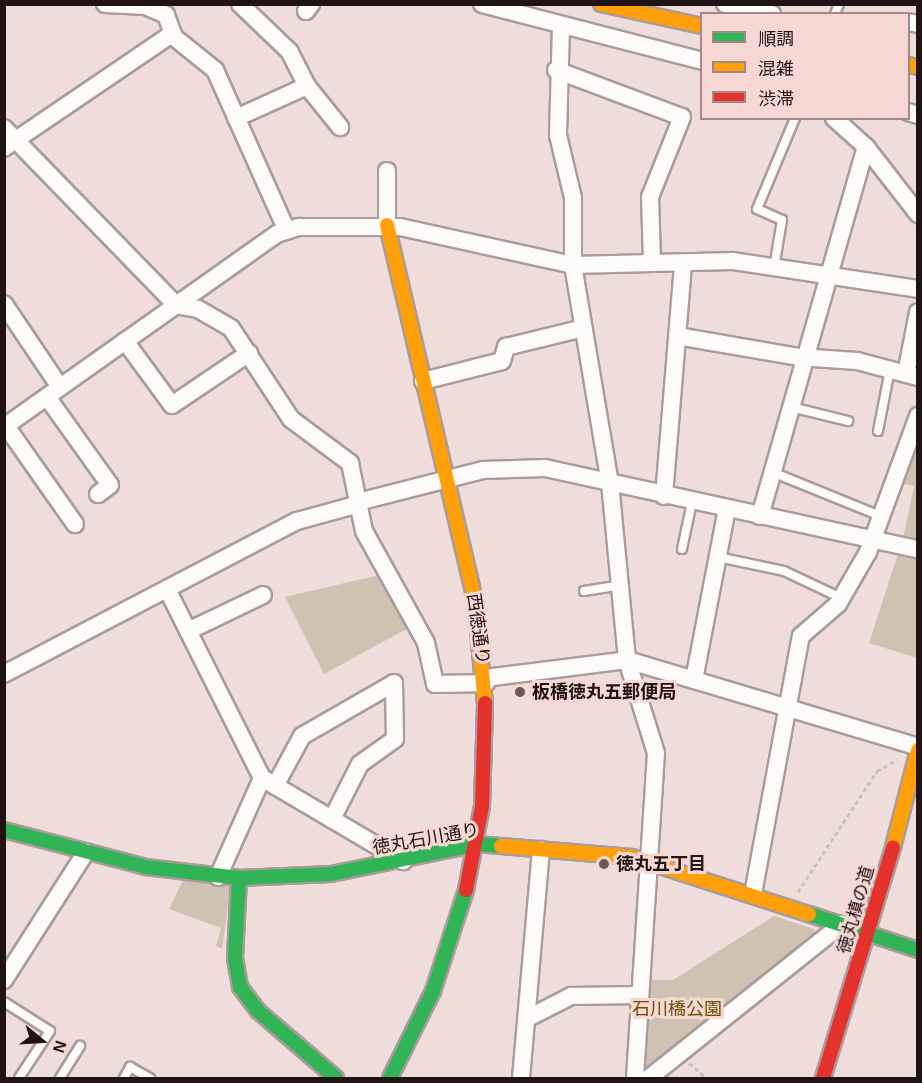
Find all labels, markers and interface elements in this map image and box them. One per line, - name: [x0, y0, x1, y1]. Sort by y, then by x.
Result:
- legend: [700, 12, 910, 120]
- text: 順調: [758, 29, 794, 49]
- text: 混雑: [758, 59, 794, 79]
- text: 渋滞: [758, 89, 794, 109]
- street label: 西徳通り: [462, 592, 494, 666]
- place label: 板橋徳丸五郵便局: [532, 681, 676, 703]
- marker: 板橋徳丸五郵便局: [513, 685, 527, 699]
- street label: 徳丸石川通り: [371, 819, 481, 859]
- place label: 徳丸五丁目: [616, 853, 706, 875]
- marker: 徳丸五丁目: [597, 857, 611, 871]
- street label: 徳丸槙の道: [833, 864, 879, 956]
- park label: 石川橋公園: [632, 998, 722, 1020]
- north arrow: [12, 1011, 72, 1071]
- text: N: [50, 1039, 69, 1055]

